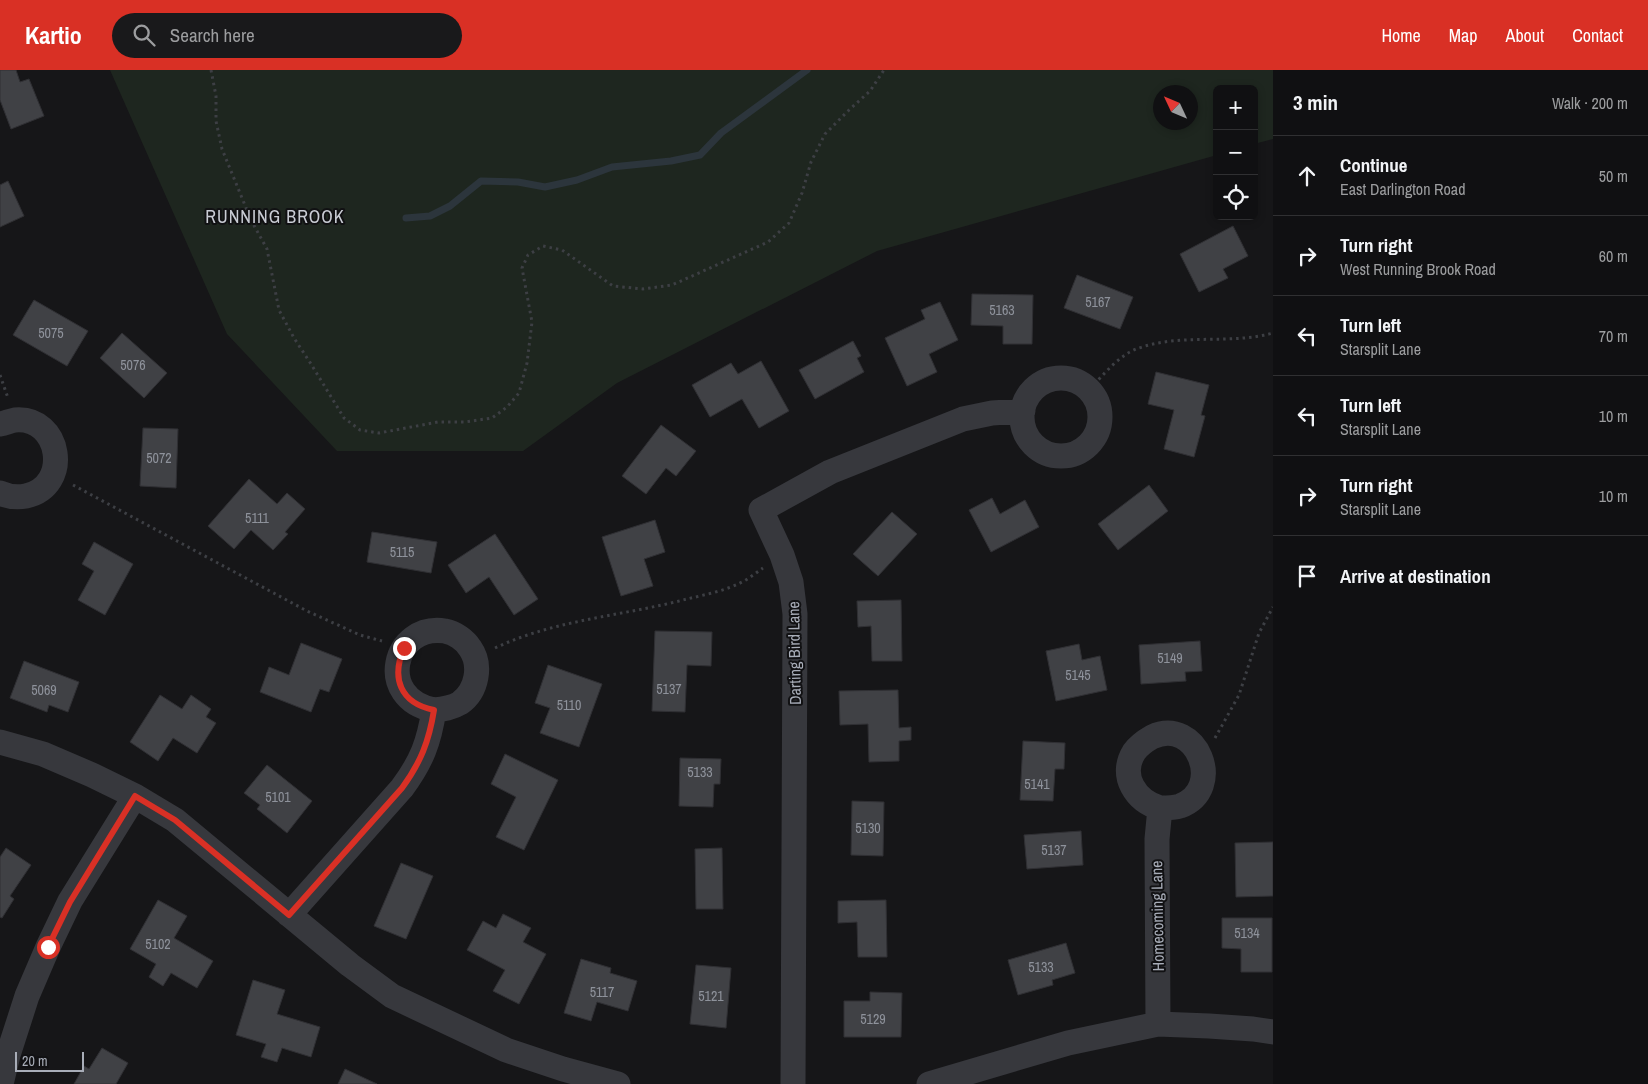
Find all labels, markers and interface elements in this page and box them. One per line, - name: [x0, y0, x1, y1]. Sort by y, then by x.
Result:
- search box: [112, 13, 462, 58]
- text: Kartio: [25, 19, 82, 51]
- icon: search: [130, 21, 158, 49]
- text: Search here: [170, 22, 255, 48]
- text: Home: [1381, 23, 1421, 48]
- text: Map: [1449, 23, 1478, 48]
- text: About: [1506, 23, 1544, 48]
- text: Contact: [1572, 23, 1623, 48]
- north arrow: [1153, 85, 1198, 130]
- map controls: [1213, 85, 1258, 220]
- button: +: [1213, 85, 1258, 130]
- text: 3 min: [1293, 88, 1338, 117]
- text: Walk · 200 m: [1552, 92, 1628, 114]
- button: −: [1213, 130, 1258, 175]
- text: Continue: [1340, 152, 1408, 178]
- icon: ahead: [1293, 162, 1321, 190]
- text: 50 m: [1599, 165, 1628, 187]
- button: locate: [1213, 175, 1258, 220]
- text: East Darlington Road: [1340, 178, 1465, 200]
- district label: RUNNING BROOK: [205, 204, 345, 229]
- text: Turn right: [1340, 232, 1412, 258]
- icon: right: [1293, 242, 1321, 270]
- text: 60 m: [1599, 245, 1628, 267]
- text: West Running Brook Road: [1340, 258, 1496, 280]
- house number: 5167: [1085, 293, 1111, 311]
- house number: 5163: [989, 301, 1015, 319]
- text: Turn left: [1340, 312, 1401, 338]
- icon: left: [1293, 322, 1321, 350]
- house number: 5075: [38, 324, 64, 342]
- text: 70 m: [1599, 325, 1628, 347]
- text: Starsplit Lane: [1340, 338, 1421, 360]
- house number: 5076: [120, 356, 146, 374]
- text: Turn left: [1340, 392, 1401, 418]
- icon: left: [1293, 402, 1321, 430]
- text: 10 m: [1599, 405, 1628, 427]
- text: Starsplit Lane: [1340, 418, 1421, 440]
- house number: 5072: [146, 449, 172, 467]
- text: Turn right: [1340, 472, 1412, 498]
- icon: right: [1293, 482, 1321, 510]
- text: 10 m: [1599, 485, 1628, 507]
- text: Starsplit Lane: [1340, 498, 1421, 520]
- house number: 5111: [245, 509, 270, 527]
- house number: 5115: [390, 543, 414, 561]
- icon: arrive: [1293, 562, 1321, 590]
- text: Arrive at destination: [1340, 563, 1491, 589]
- street label: Darting Bird Lane: [782, 601, 806, 705]
- route end: [393, 637, 416, 660]
- house number: 5149: [1157, 649, 1183, 667]
- house number: 5145: [1065, 666, 1091, 684]
- house number: 5137: [656, 680, 682, 698]
- house number: 5069: [31, 681, 57, 699]
- house number: 5110: [557, 696, 581, 714]
- house number: 5133: [687, 763, 713, 781]
- house number: 5141: [1024, 775, 1050, 793]
- house number: 5101: [265, 788, 291, 806]
- house number: 5130: [855, 819, 881, 837]
- house number: 5137: [1041, 841, 1067, 859]
- street label: Homecoming Lane: [1145, 860, 1169, 972]
- house number: 5134: [1234, 924, 1260, 942]
- house number: 5102: [145, 935, 171, 953]
- route start: [37, 936, 60, 959]
- house number: 5133: [1028, 958, 1054, 976]
- house number: 5117: [590, 983, 614, 1001]
- house number: 5121: [698, 987, 724, 1005]
- house number: 5129: [860, 1010, 886, 1028]
- scale bar: [15, 1049, 84, 1072]
- text: 20 m: [22, 1052, 48, 1070]

